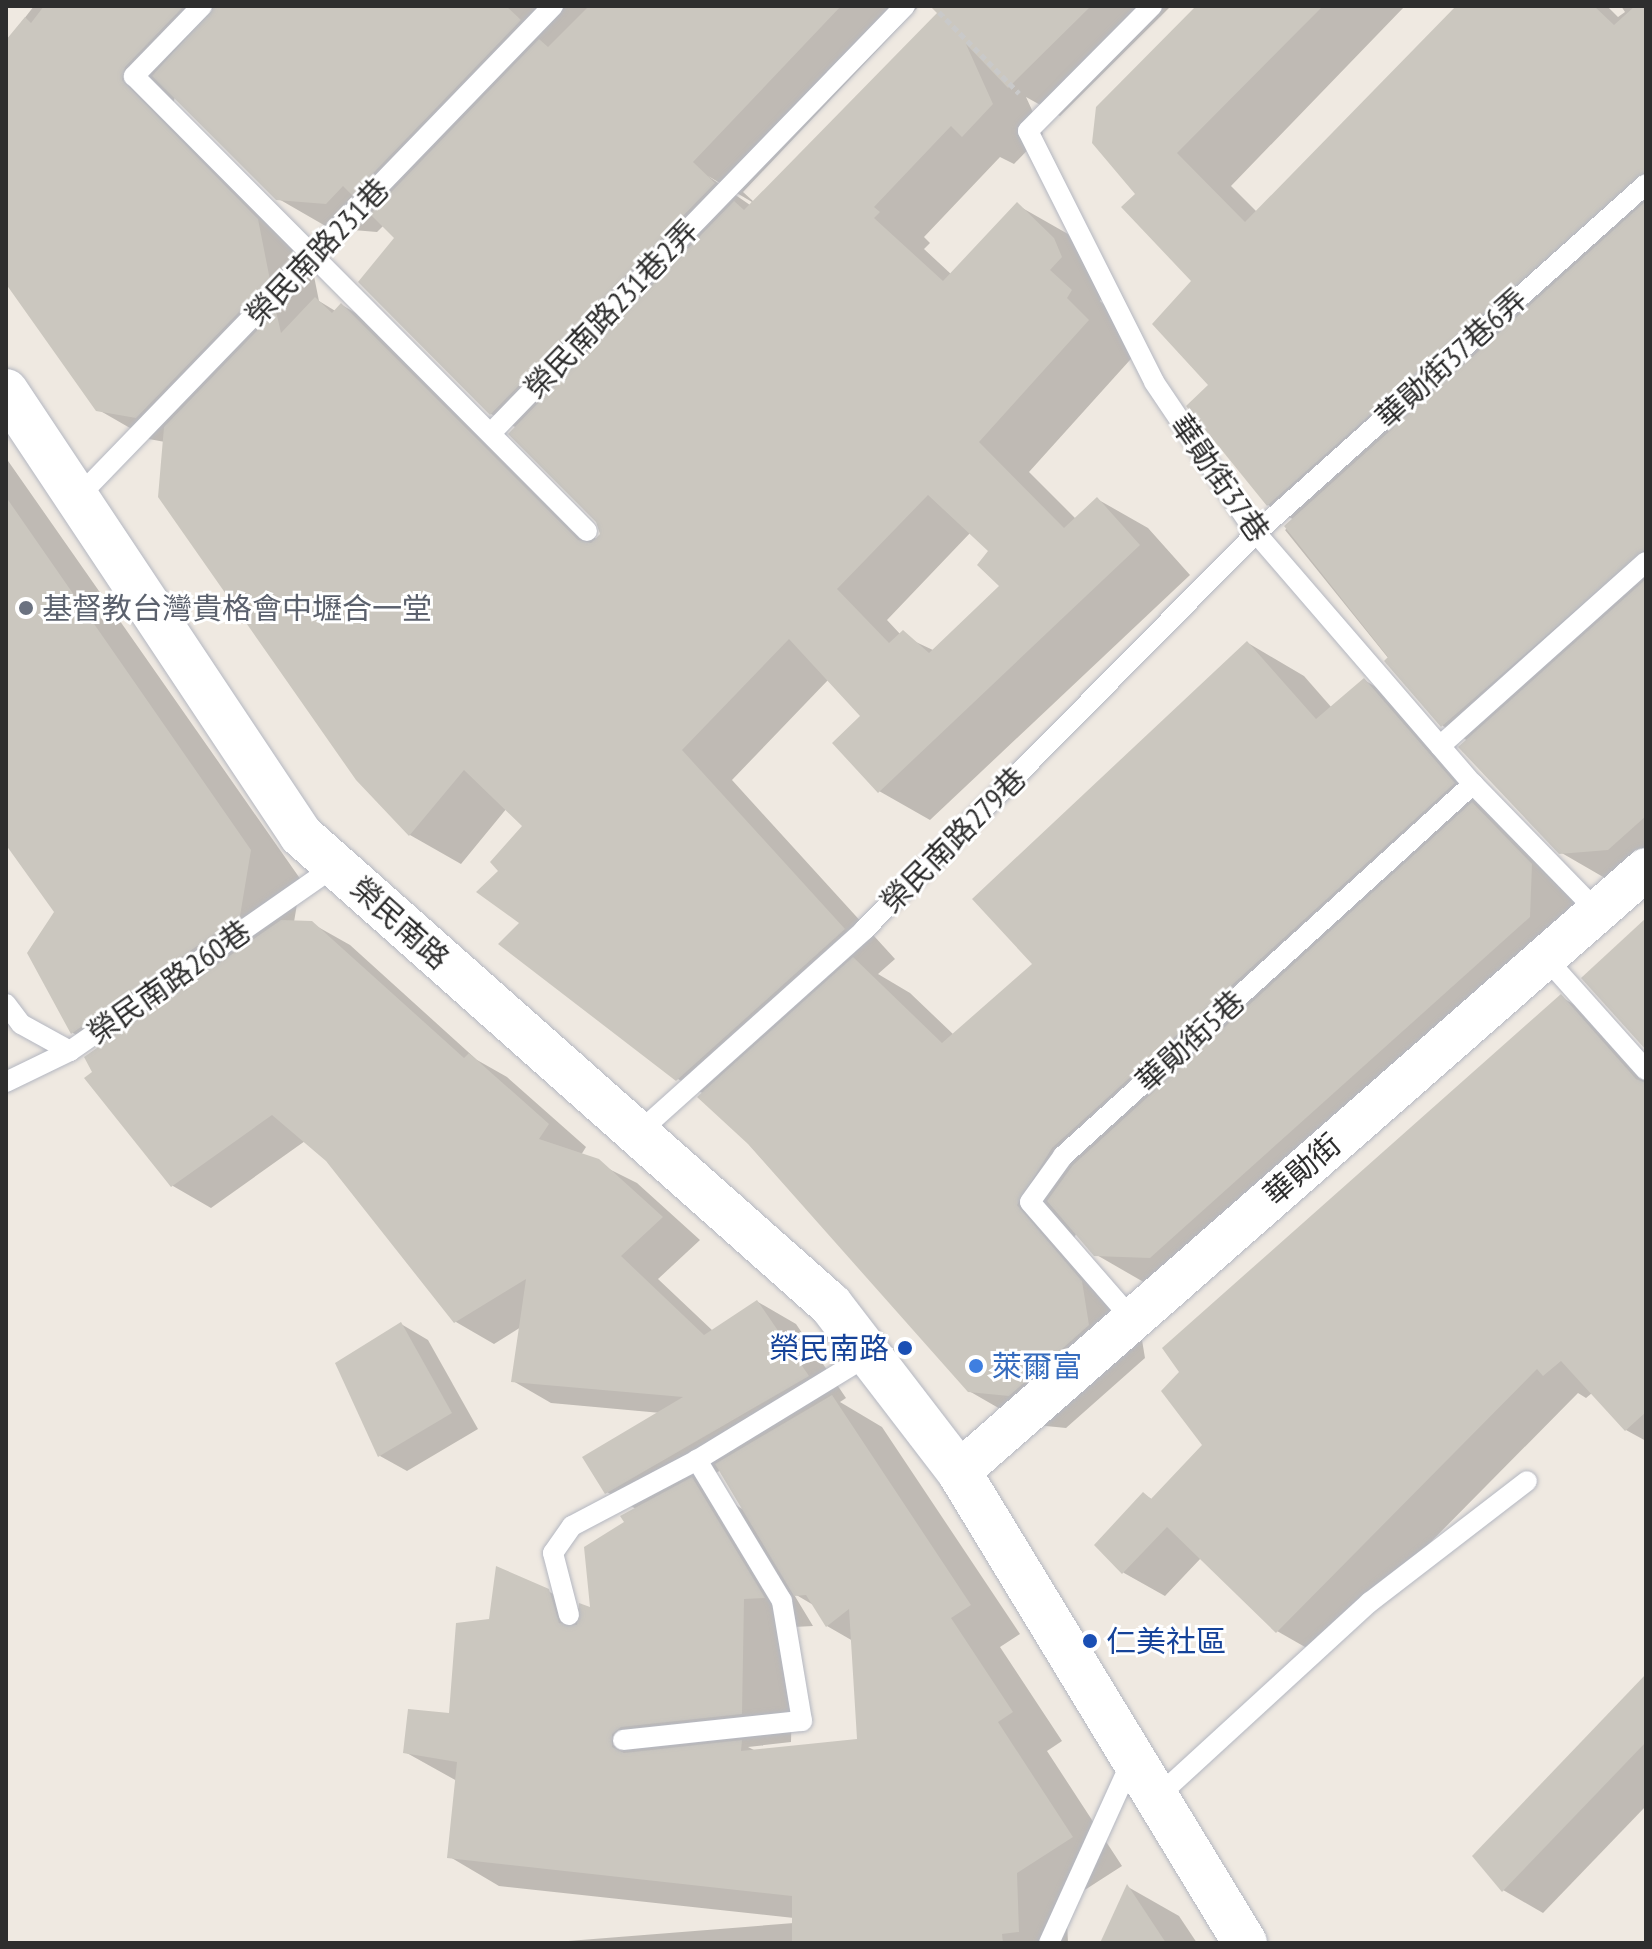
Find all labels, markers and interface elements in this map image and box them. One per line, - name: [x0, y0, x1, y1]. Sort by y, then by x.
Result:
- street label: 榮民南路231巷: [238, 171, 396, 333]
- street label: 榮民南路231巷2弄: [517, 212, 705, 406]
- street label: 華勛街37巷6弄: [1368, 281, 1534, 435]
- street label: 華勛街37巷: [1163, 407, 1277, 549]
- place label: 基督教台灣貴格會中壢合一堂: [42, 590, 432, 626]
- marker: 基督教台灣貴格會中壢合一堂: [17, 599, 35, 617]
- street label: 榮民南路279巷: [873, 760, 1033, 920]
- street label: 榮民南路: [343, 869, 457, 977]
- street label: 榮民南路260巷: [81, 913, 257, 1051]
- street label: 華勛街5巷: [1128, 983, 1252, 1099]
- street label: 華勛街: [1256, 1126, 1348, 1212]
- place label: 榮民南路: [769, 1330, 889, 1366]
- marker: 榮民南路: [896, 1339, 914, 1357]
- place label: 萊爾富: [992, 1348, 1082, 1384]
- marker: 萊爾富: [967, 1357, 985, 1375]
- place label: 仁美社區: [1106, 1623, 1226, 1659]
- marker: 仁美社區: [1081, 1632, 1099, 1650]

